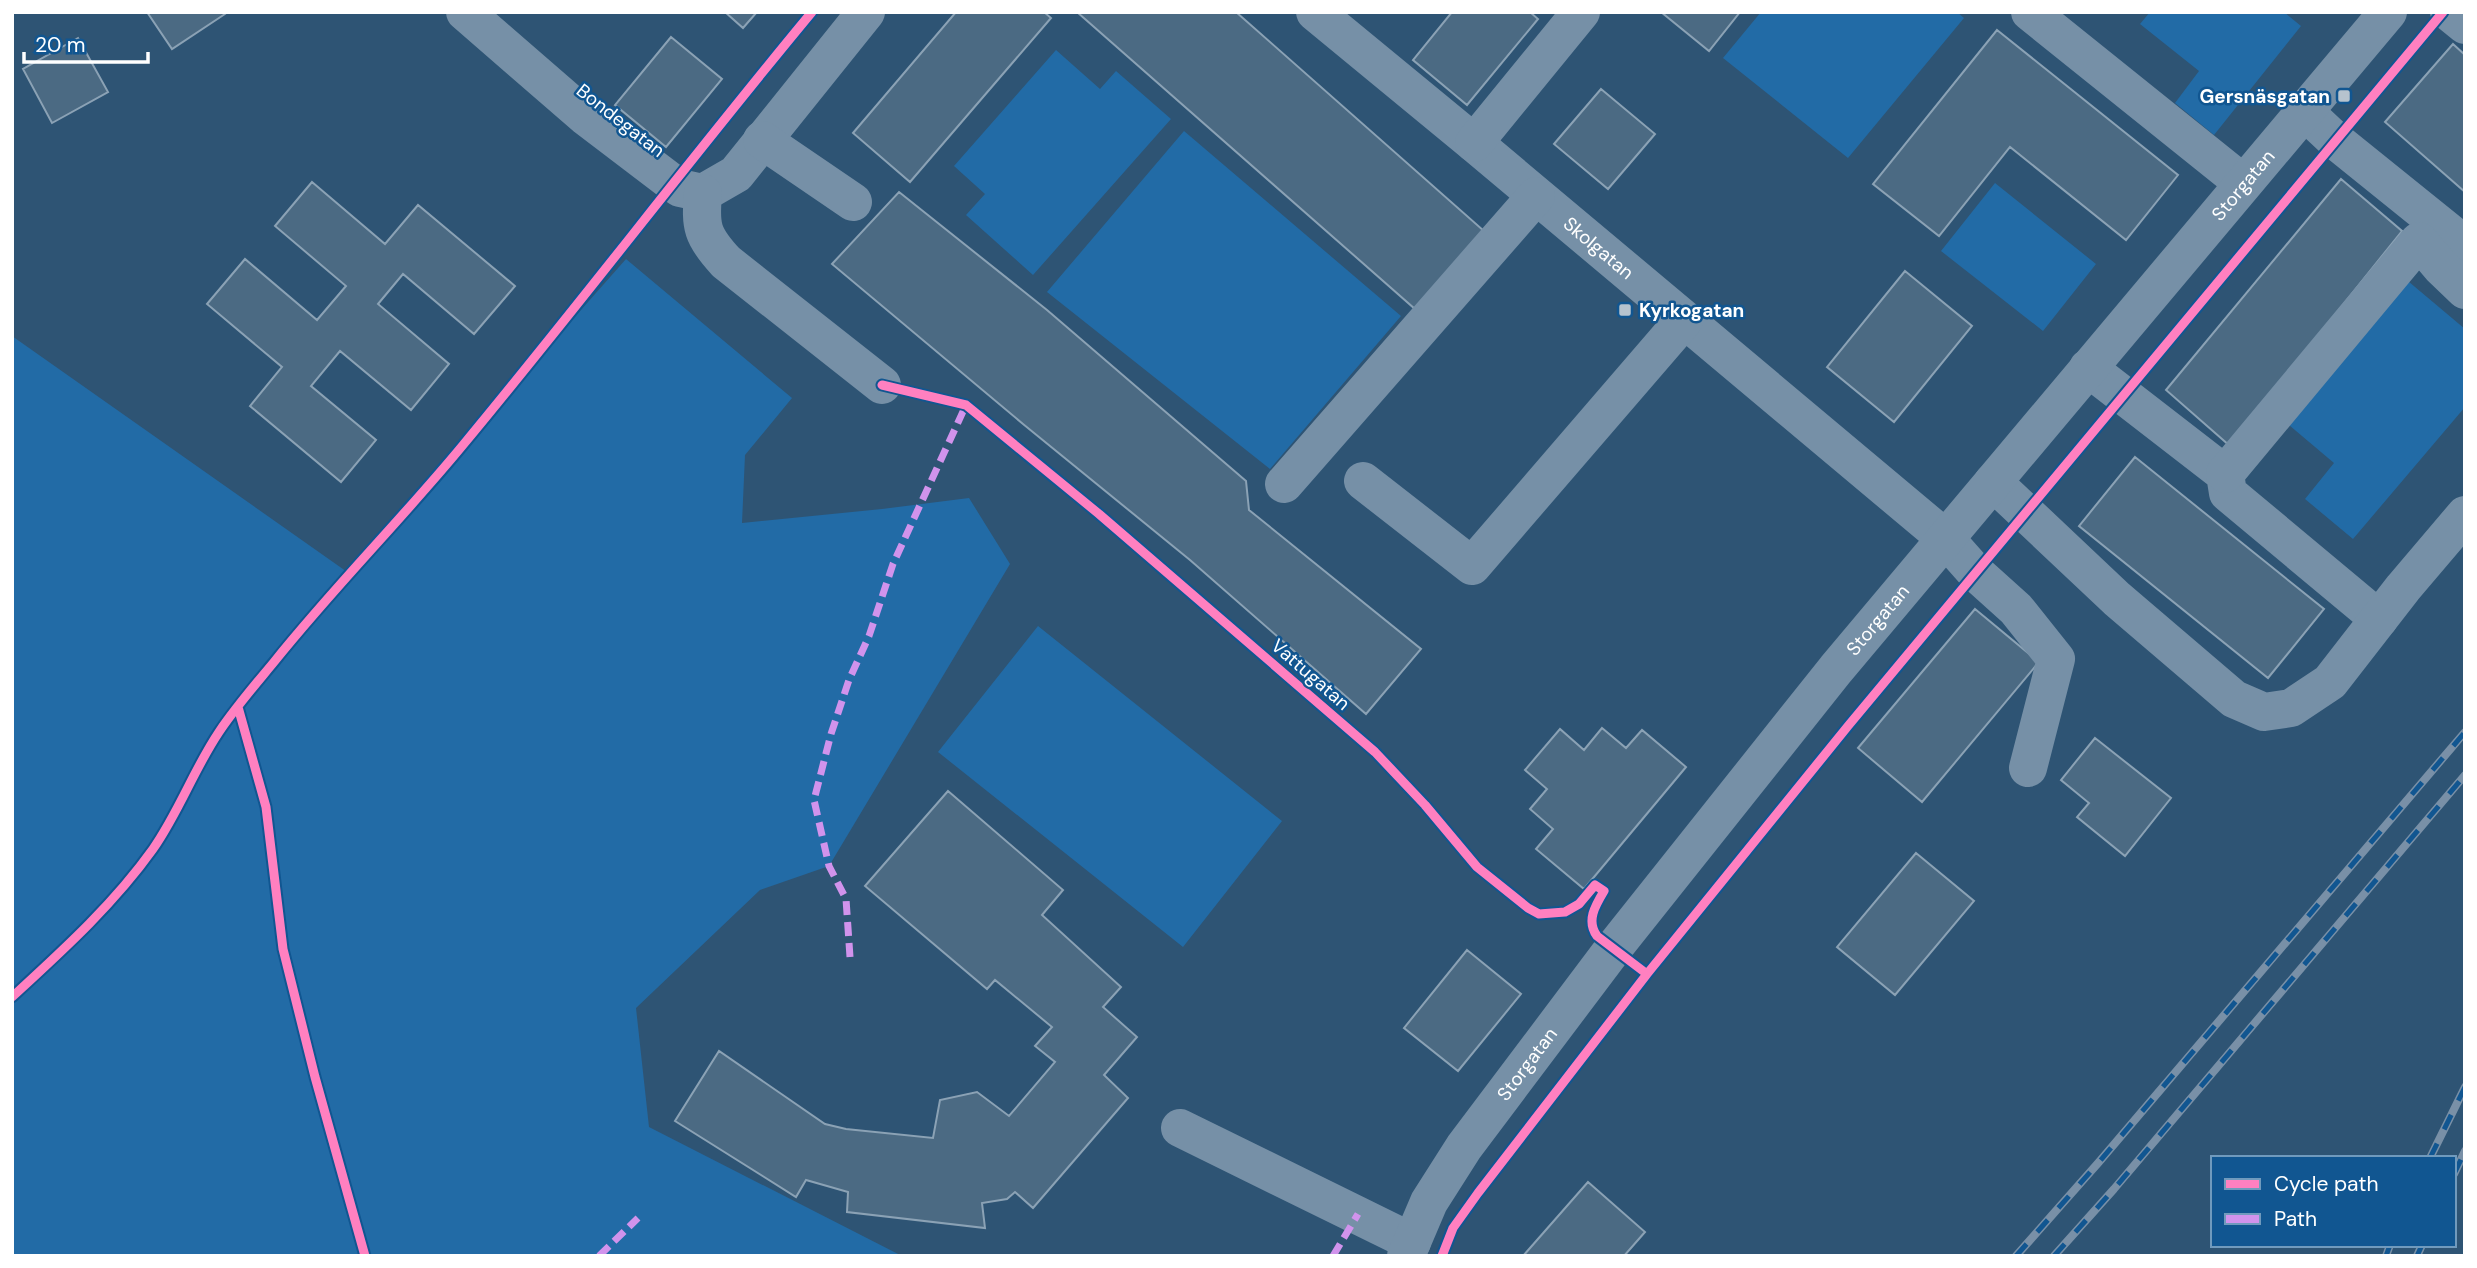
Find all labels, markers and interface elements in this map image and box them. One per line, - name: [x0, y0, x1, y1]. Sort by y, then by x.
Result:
- scale bar: [24, 21, 149, 65]
- text: 20 m: [35, 31, 86, 59]
- street label: Bondegatan: [571, 78, 670, 163]
- place label: Gersnäsgatan: [2200, 84, 2330, 109]
- marker: Gersnäsgatan: [2336, 88, 2352, 104]
- street label: Storgatan: [2206, 144, 2280, 226]
- street label: Skolgatan: [1558, 211, 1639, 285]
- place label: Kyrkogatan: [1639, 298, 1744, 323]
- marker: Kyrkogatan: [1617, 302, 1633, 318]
- street label: Storgatan: [1841, 579, 1915, 661]
- street label: Vattugatan: [1266, 633, 1355, 716]
- street label: Storgatan: [1491, 1022, 1563, 1106]
- legend: [2211, 1156, 2456, 1247]
- text: Cycle path: [2274, 1170, 2379, 1198]
- text: Path: [2274, 1205, 2317, 1233]

